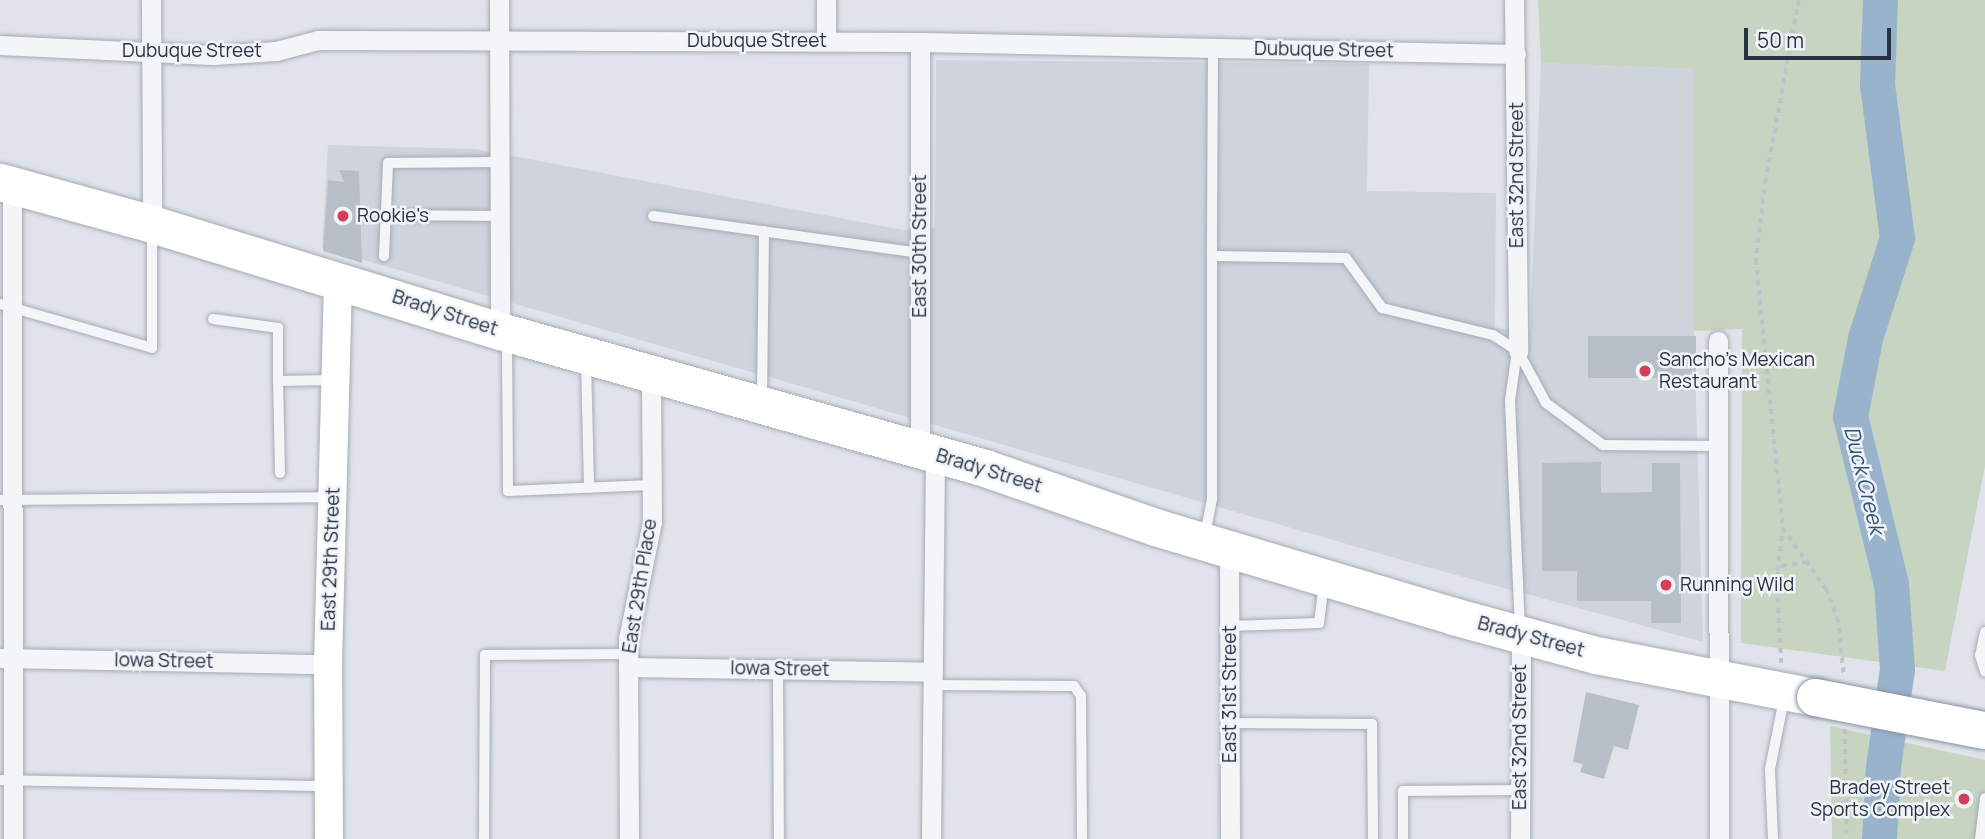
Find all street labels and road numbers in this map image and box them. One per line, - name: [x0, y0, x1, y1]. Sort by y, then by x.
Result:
- street label: Dubuque Street: [687, 30, 827, 52]
- street label: Dubuque Street: [1254, 37, 1394, 63]
- street label: Dubuque Street: [122, 40, 262, 62]
- street label: East 32nd Street: [1506, 102, 1528, 248]
- street label: East 30th Street: [909, 174, 931, 318]
- street label: Brady Street: [389, 285, 501, 341]
- street label: Brady Street: [933, 444, 1045, 498]
- street label: East 29th Street: [317, 487, 345, 631]
- street label: East 29th Place: [618, 517, 662, 655]
- street label: Brady Street: [1475, 612, 1587, 662]
- street label: East 31st Street: [1219, 625, 1241, 763]
- street label: Iowa Street: [114, 649, 214, 673]
- street label: Iowa Street: [730, 657, 830, 681]
- street label: East 32nd Street: [1509, 664, 1531, 810]

